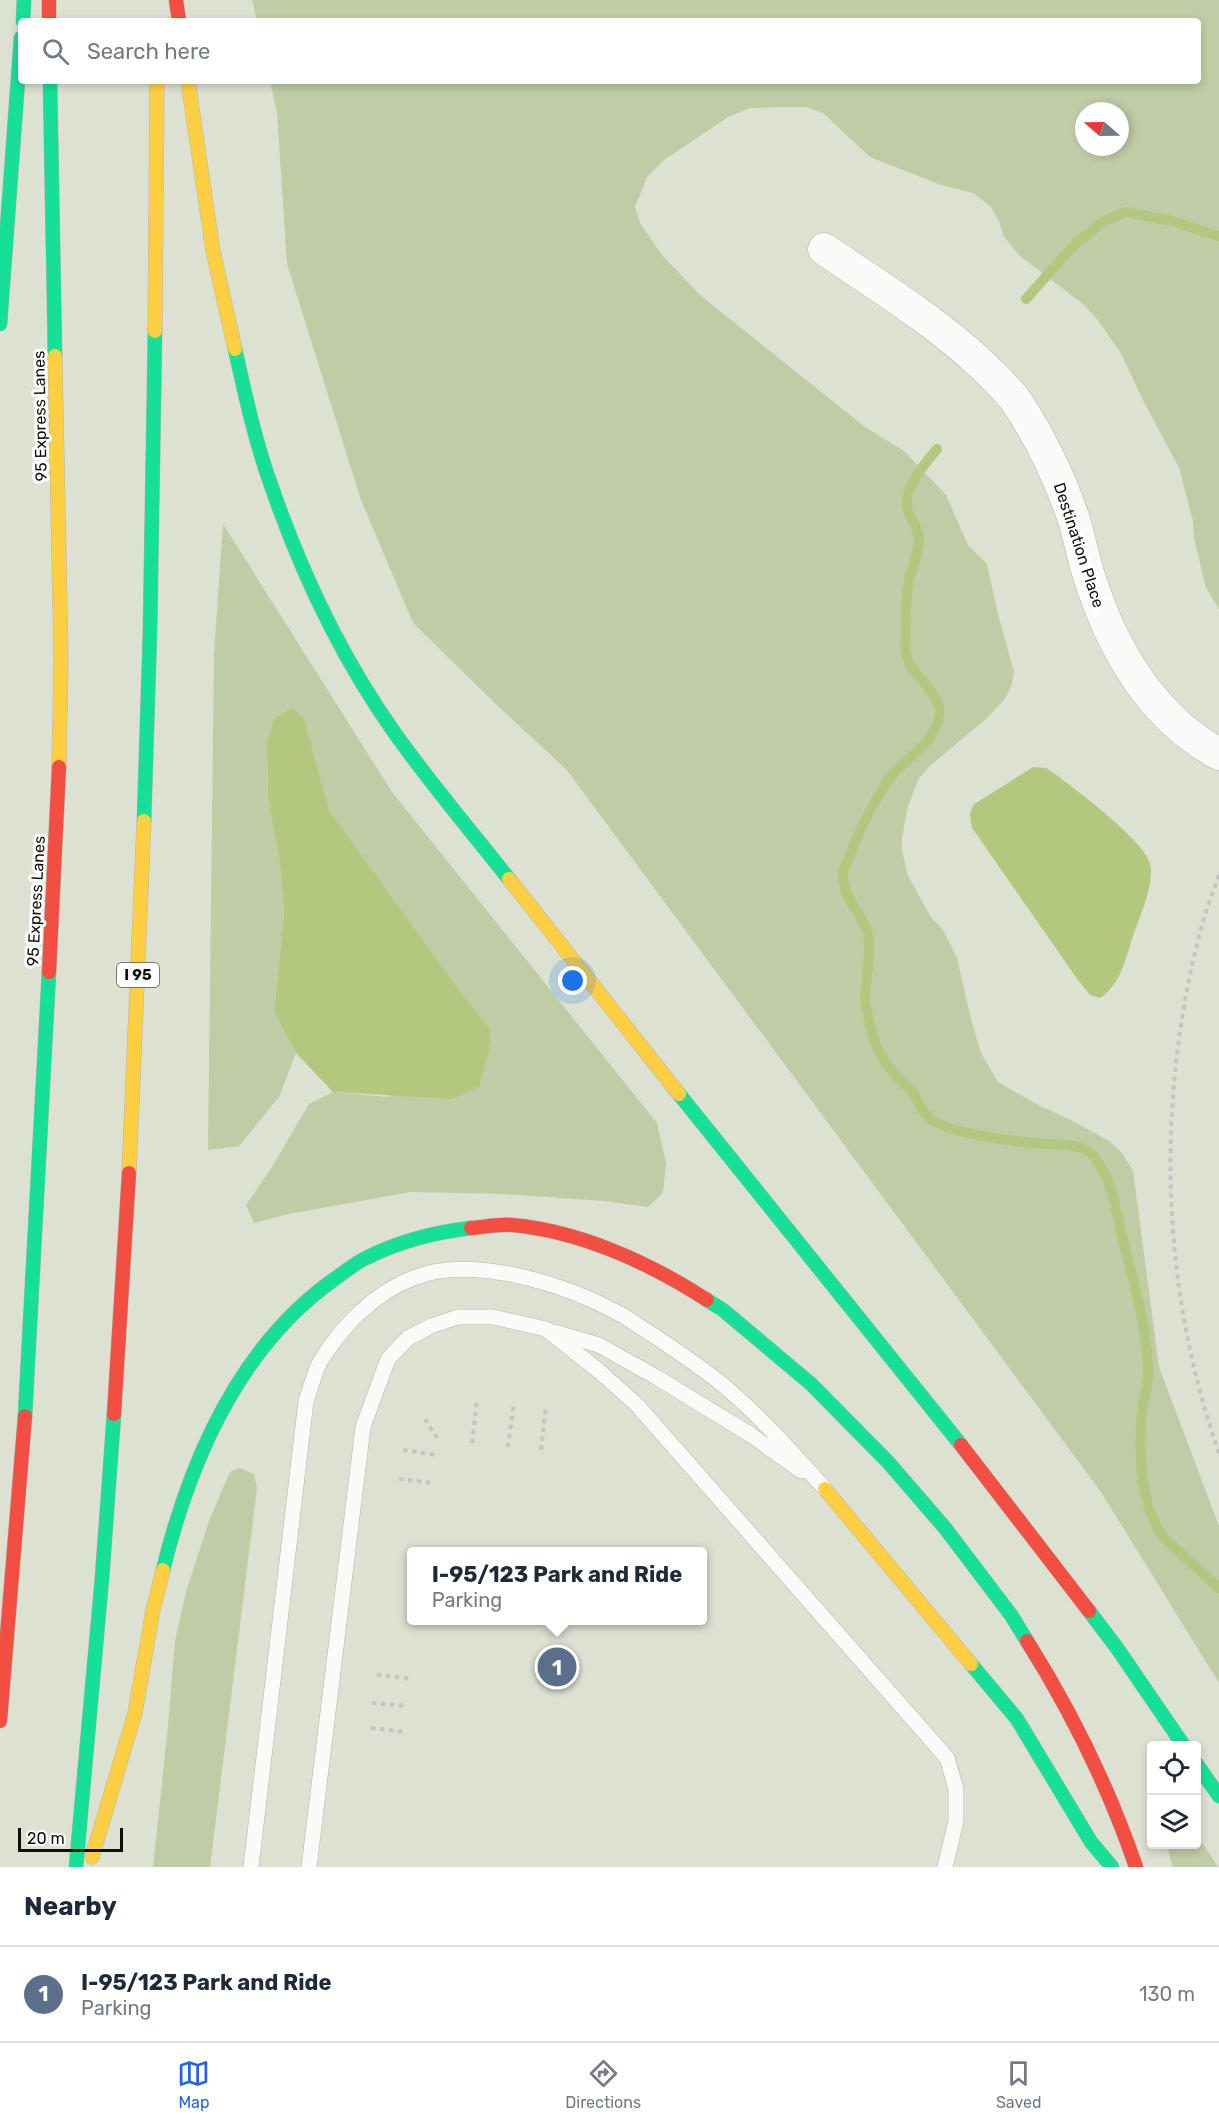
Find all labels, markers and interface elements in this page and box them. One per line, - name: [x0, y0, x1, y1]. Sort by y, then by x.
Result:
- search box: [18, 18, 1201, 84]
- icon: search: [39, 35, 72, 68]
- text: Search here: [87, 38, 210, 65]
- north arrow: [1075, 102, 1129, 156]
- street label: 95 Express Lanes: [29, 351, 51, 481]
- street label: Destination Place: [1050, 480, 1108, 610]
- street label: 95 Express Lanes: [23, 835, 49, 967]
- road number: I 95: [117, 963, 159, 987]
- your location: [558, 966, 587, 995]
- popup: [407, 1547, 707, 1625]
- text: I-95/123 Park and Ride: [432, 1561, 682, 1588]
- text: Parking: [432, 1588, 502, 1612]
- pin: 1: [538, 1644, 576, 1690]
- map controls: [1147, 1741, 1201, 1849]
- button: locate: [1147, 1741, 1201, 1795]
- button: layers: [1147, 1795, 1201, 1849]
- scale bar: [18, 1825, 123, 1852]
- text: 20 m: [27, 1829, 65, 1848]
- text: Nearby: [24, 1891, 117, 1922]
- text: I-95/123 Park and Ride: [81, 1969, 332, 1996]
- text: 1: [39, 1982, 48, 2006]
- text: 130 m: [1139, 1982, 1195, 2006]
- text: Parking: [81, 1996, 152, 2020]
- tab: Map: [177, 2057, 210, 2112]
- tab: Directions: [565, 2057, 641, 2112]
- tab: Saved: [996, 2057, 1042, 2112]

